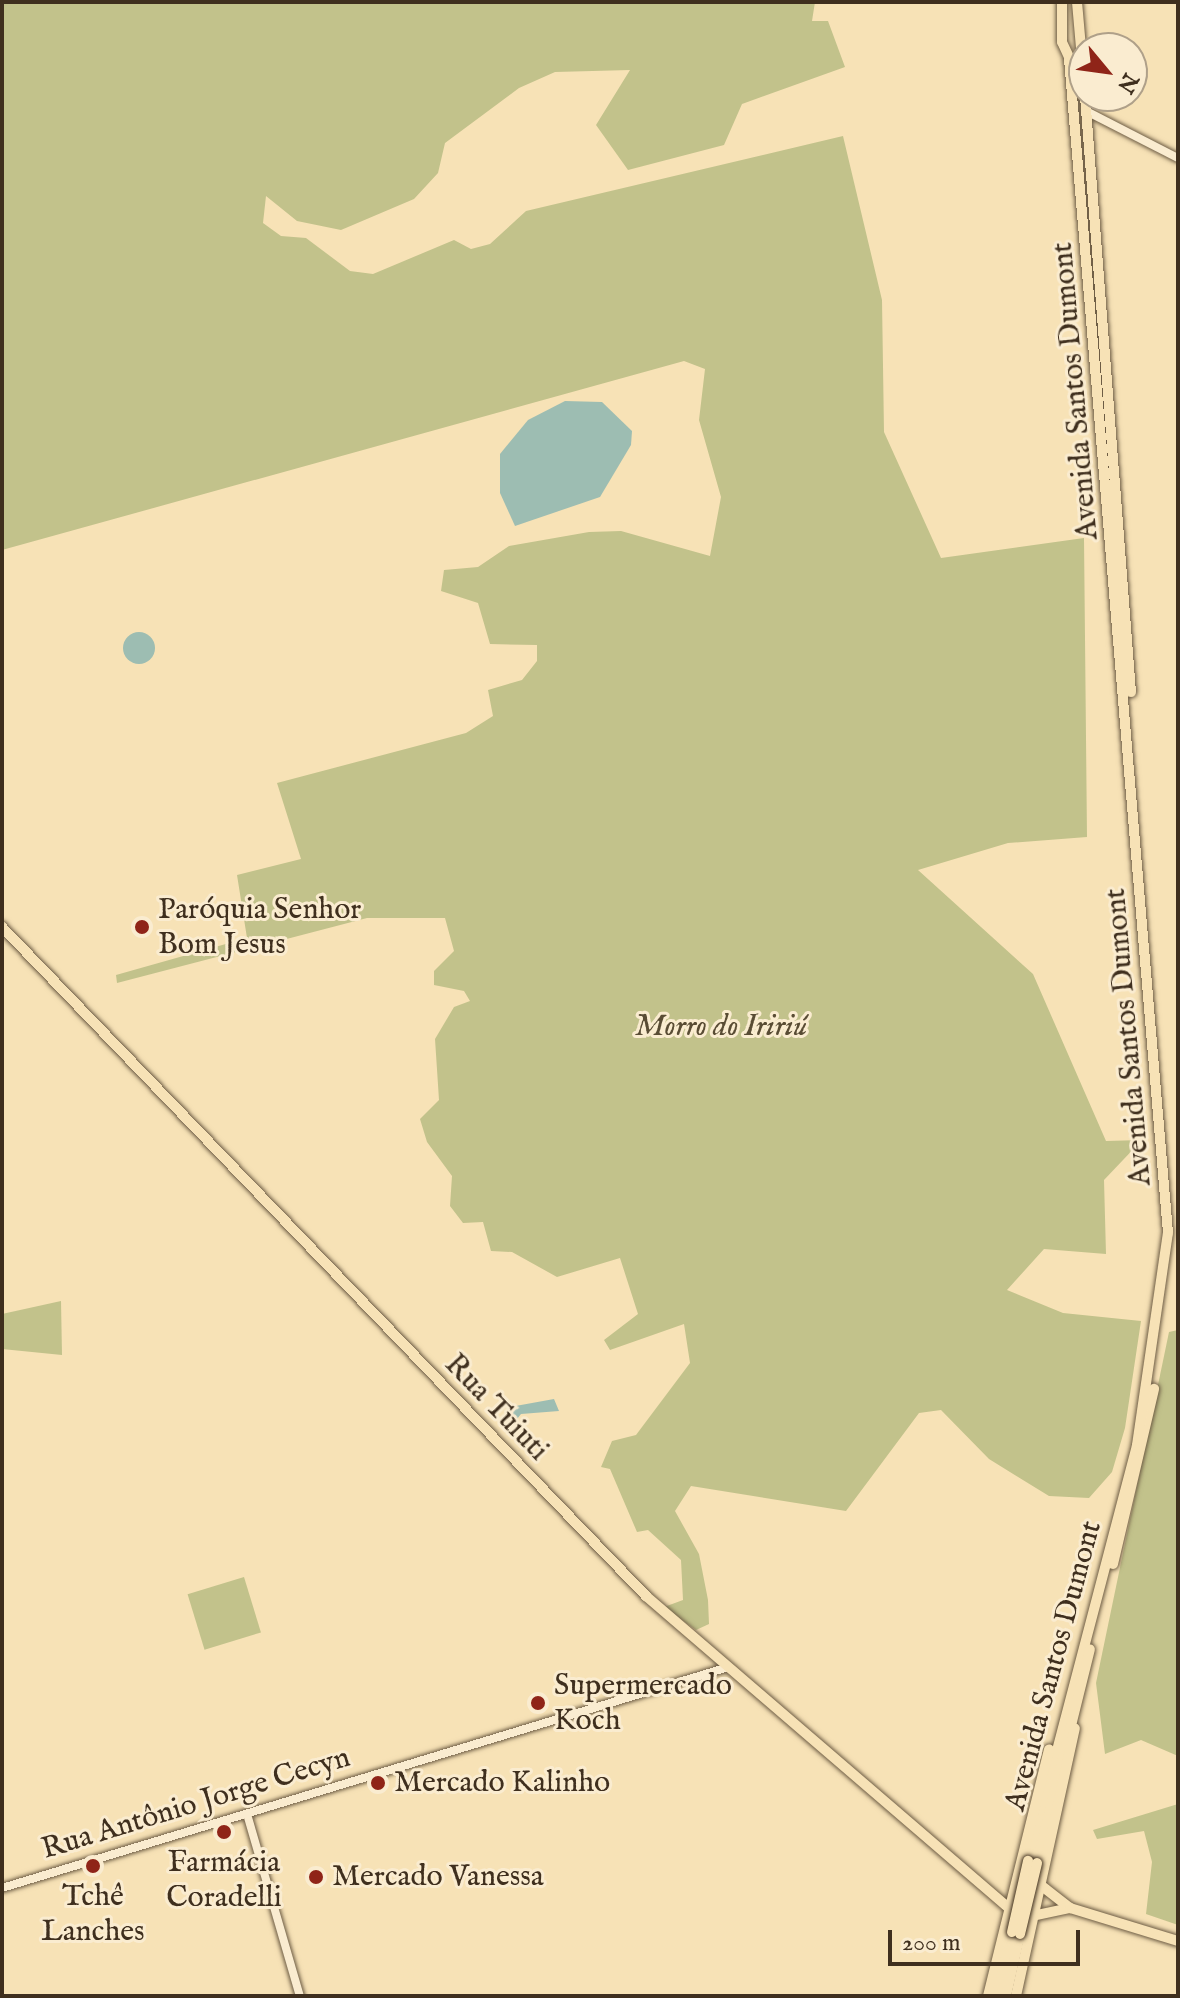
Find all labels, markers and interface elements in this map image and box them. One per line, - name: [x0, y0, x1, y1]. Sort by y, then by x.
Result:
- north arrow: [1068, 32, 1148, 112]
- text: N: [1110, 68, 1144, 98]
- street label: Avenida Santos Dumont: [1045, 241, 1107, 541]
- street label: Avenida Santos Dumont: [1098, 887, 1160, 1187]
- place label: Paróquia Senhor Bom Jesus: [158, 892, 361, 962]
- marker: Paróquia Senhor Bom Jesus: [133, 918, 151, 936]
- park label: Morro do Iririú: [635, 1009, 807, 1045]
- street label: Rua Tuiuti: [436, 1347, 556, 1469]
- street label: Avenida Santos Dumont: [998, 1517, 1110, 1815]
- place label: Supermercado Koch: [554, 1668, 732, 1738]
- marker: Supermercado Koch: [529, 1694, 547, 1712]
- street label: Rua Antônio Jorge Cecyn: [37, 1740, 355, 1868]
- place label: Mercado Kalinho: [394, 1765, 610, 1801]
- marker: Mercado Kalinho: [369, 1774, 387, 1792]
- marker: Farmácia Coradelli: [215, 1823, 233, 1841]
- place label: Farmácia Coradelli: [166, 1845, 282, 1916]
- marker: Tchê Lanches: [84, 1857, 102, 1875]
- place label: Mercado Vanessa: [332, 1859, 544, 1895]
- marker: Mercado Vanessa: [307, 1868, 325, 1886]
- place label: Tchê Lanches: [41, 1879, 145, 1950]
- scale bar: [892, 1914, 1084, 1964]
- text: 200 m: [902, 1928, 961, 1959]

